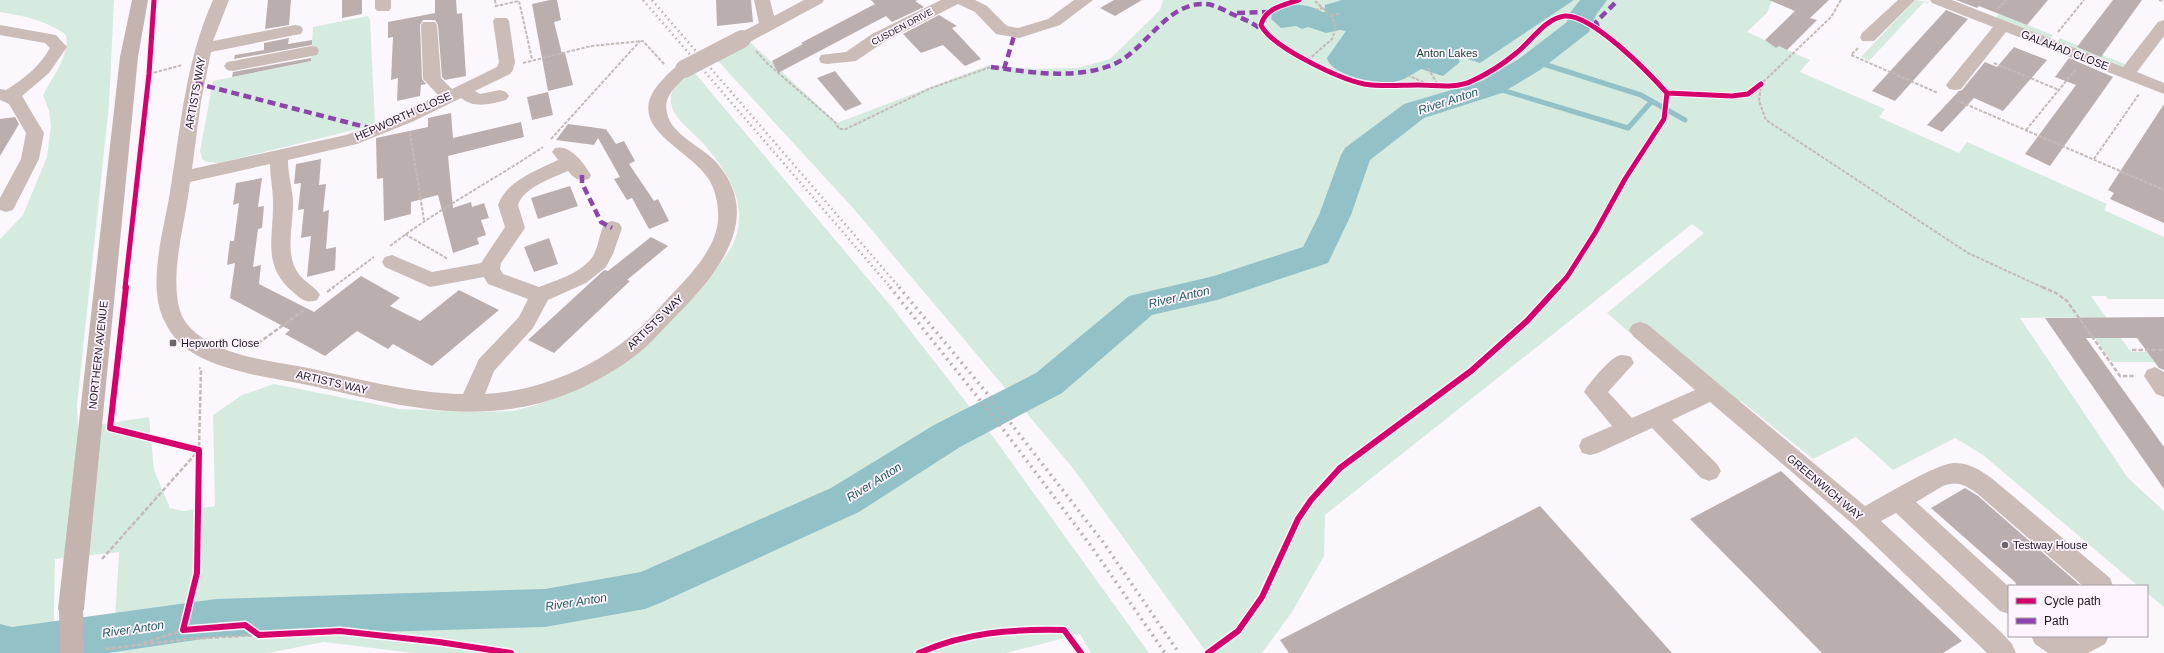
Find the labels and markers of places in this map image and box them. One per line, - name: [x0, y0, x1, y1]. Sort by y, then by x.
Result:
- place label: Hepworth Close: [181, 337, 259, 349]
- marker: Hepworth Close: [168, 338, 178, 348]
- place label: Testway House: [2013, 539, 2088, 551]
- marker: Testway House: [2000, 540, 2010, 550]

